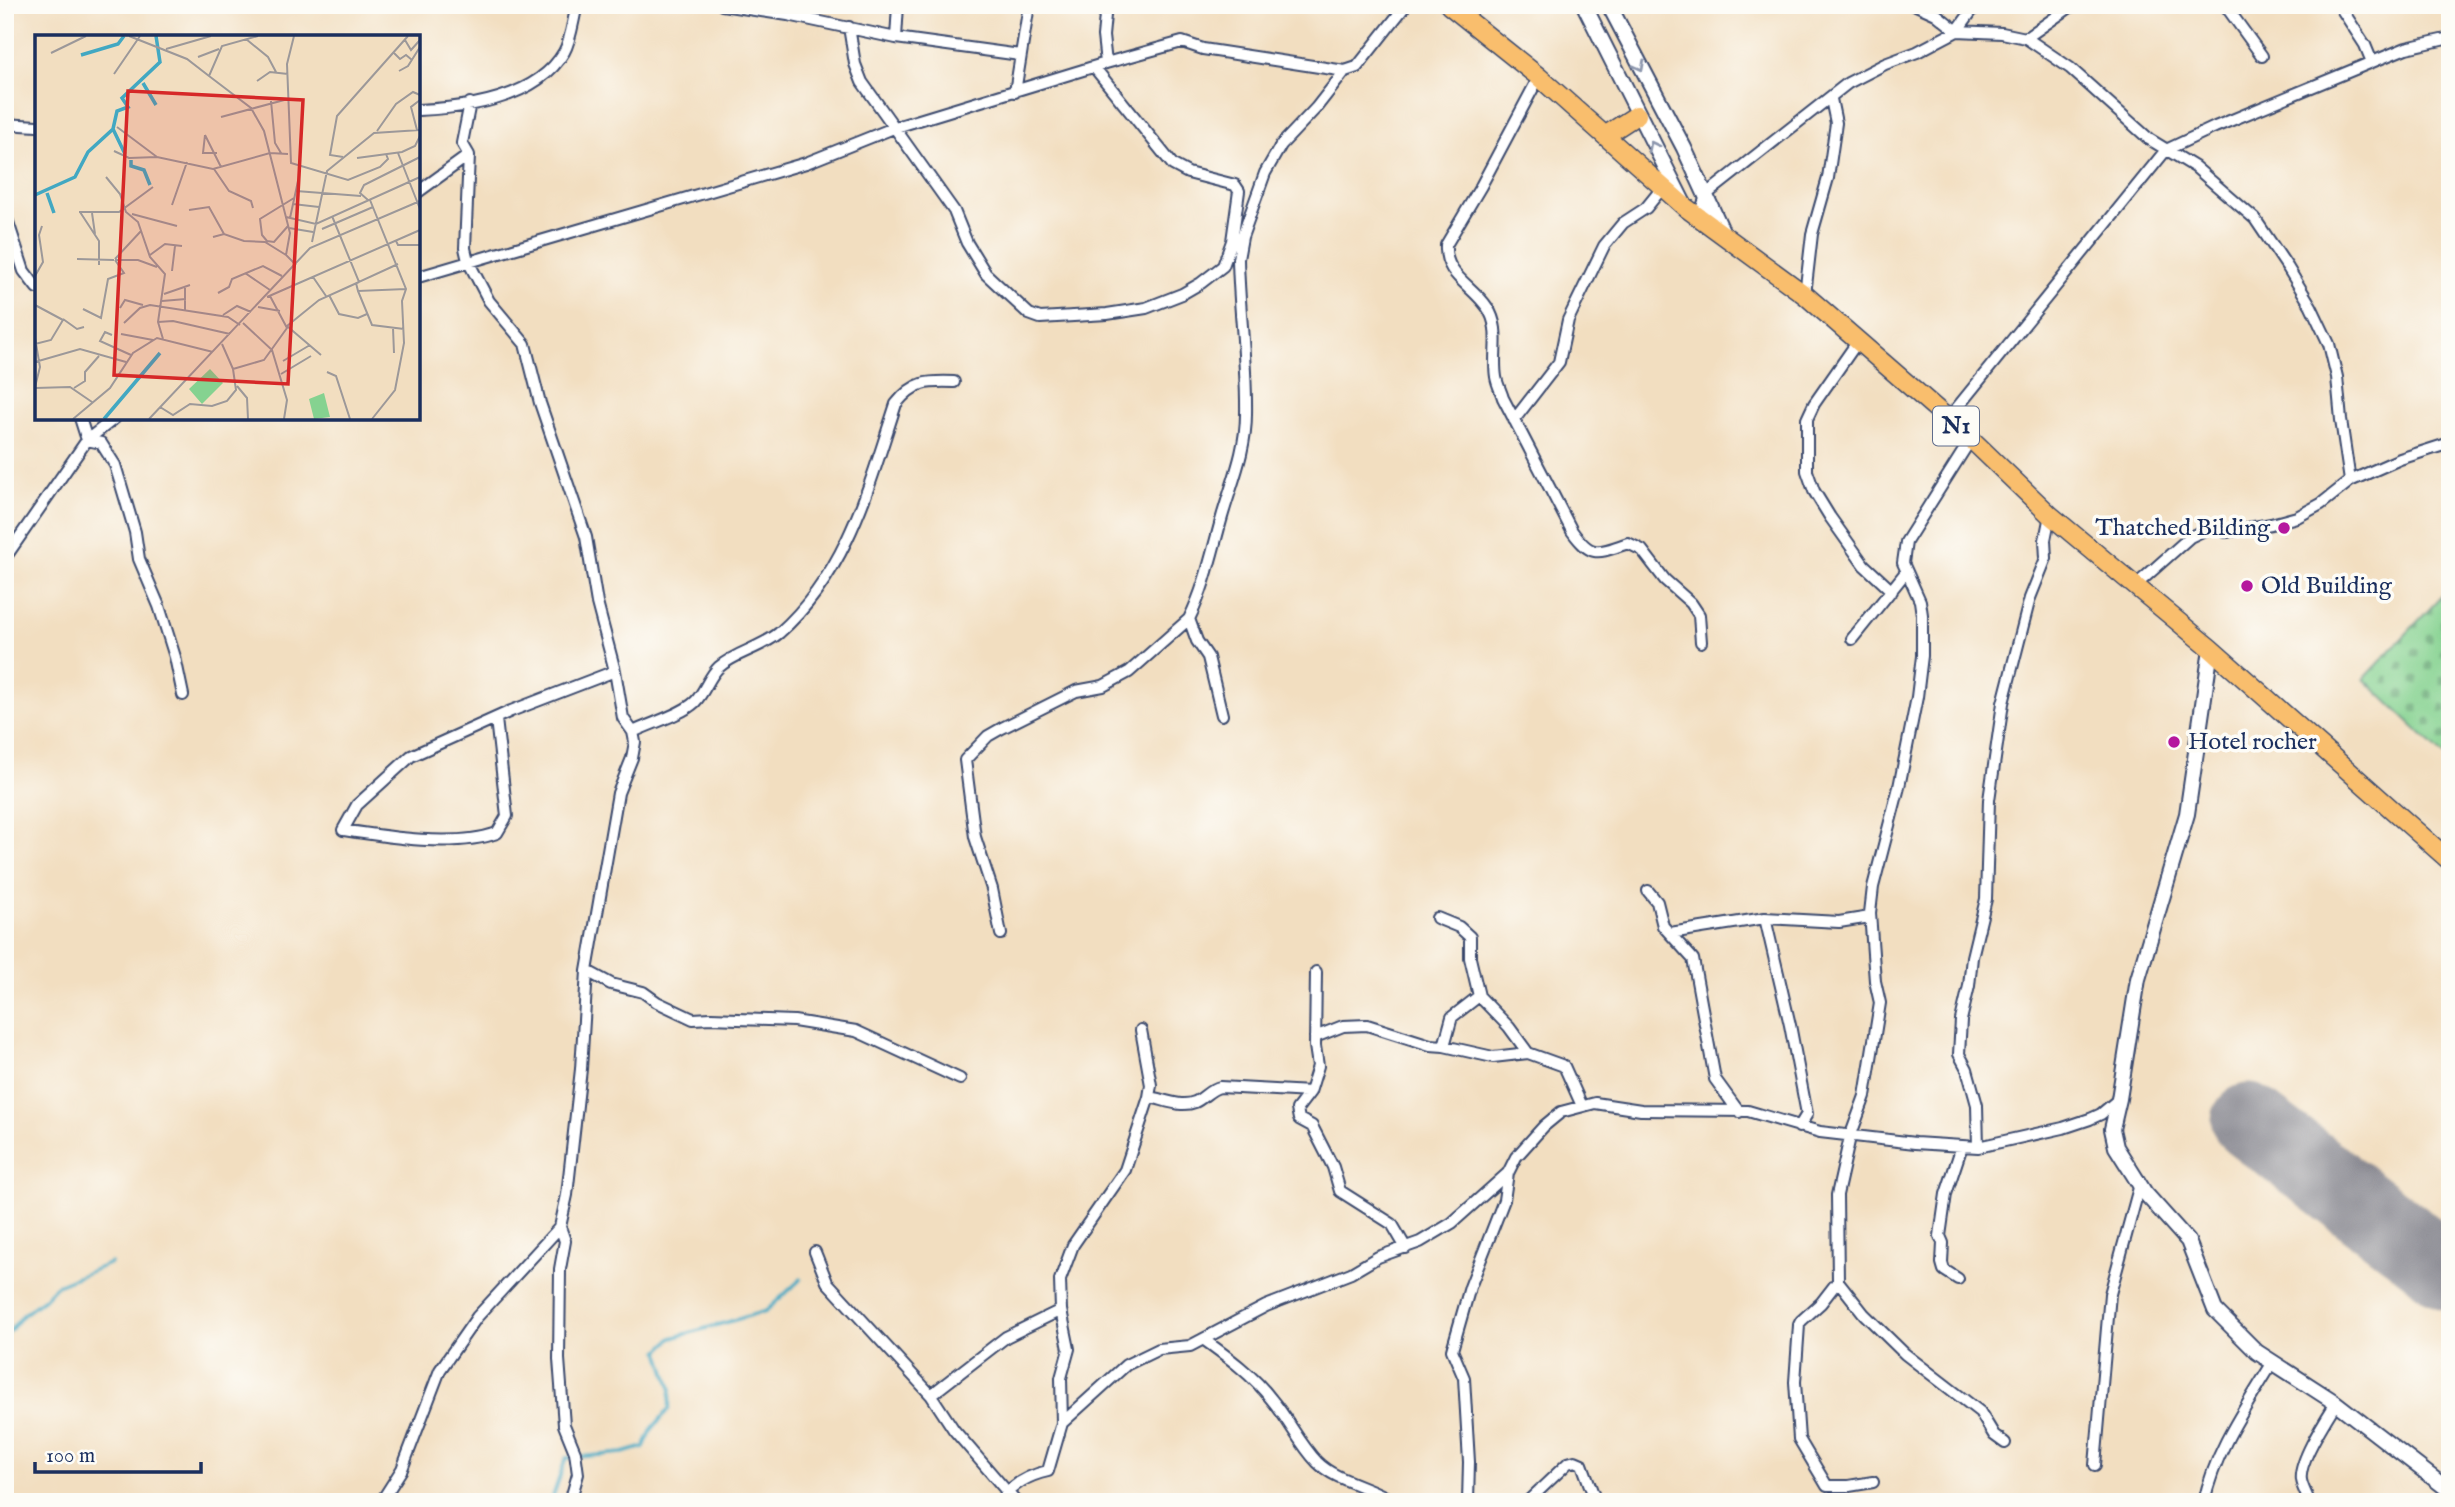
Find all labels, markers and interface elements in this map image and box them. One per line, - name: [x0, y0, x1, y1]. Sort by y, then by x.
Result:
- inset map: [35, 35, 420, 420]
- one-way arrow: [1632, 59, 1645, 71]
- one-way arrow: [1648, 141, 1662, 153]
- road number: N1: [1933, 406, 1979, 446]
- place label: Thatched Bilding: [2095, 513, 2271, 544]
- marker: Thatched Bilding: [2276, 520, 2292, 536]
- place label: Old Building: [2261, 571, 2393, 602]
- marker: Old Building: [2239, 578, 2255, 594]
- place label: Hotel rocher: [2188, 727, 2317, 758]
- marker: Hotel rocher: [2166, 734, 2182, 750]
- scale bar: [35, 1430, 201, 1474]
- text: 100 m: [46, 1443, 95, 1470]

